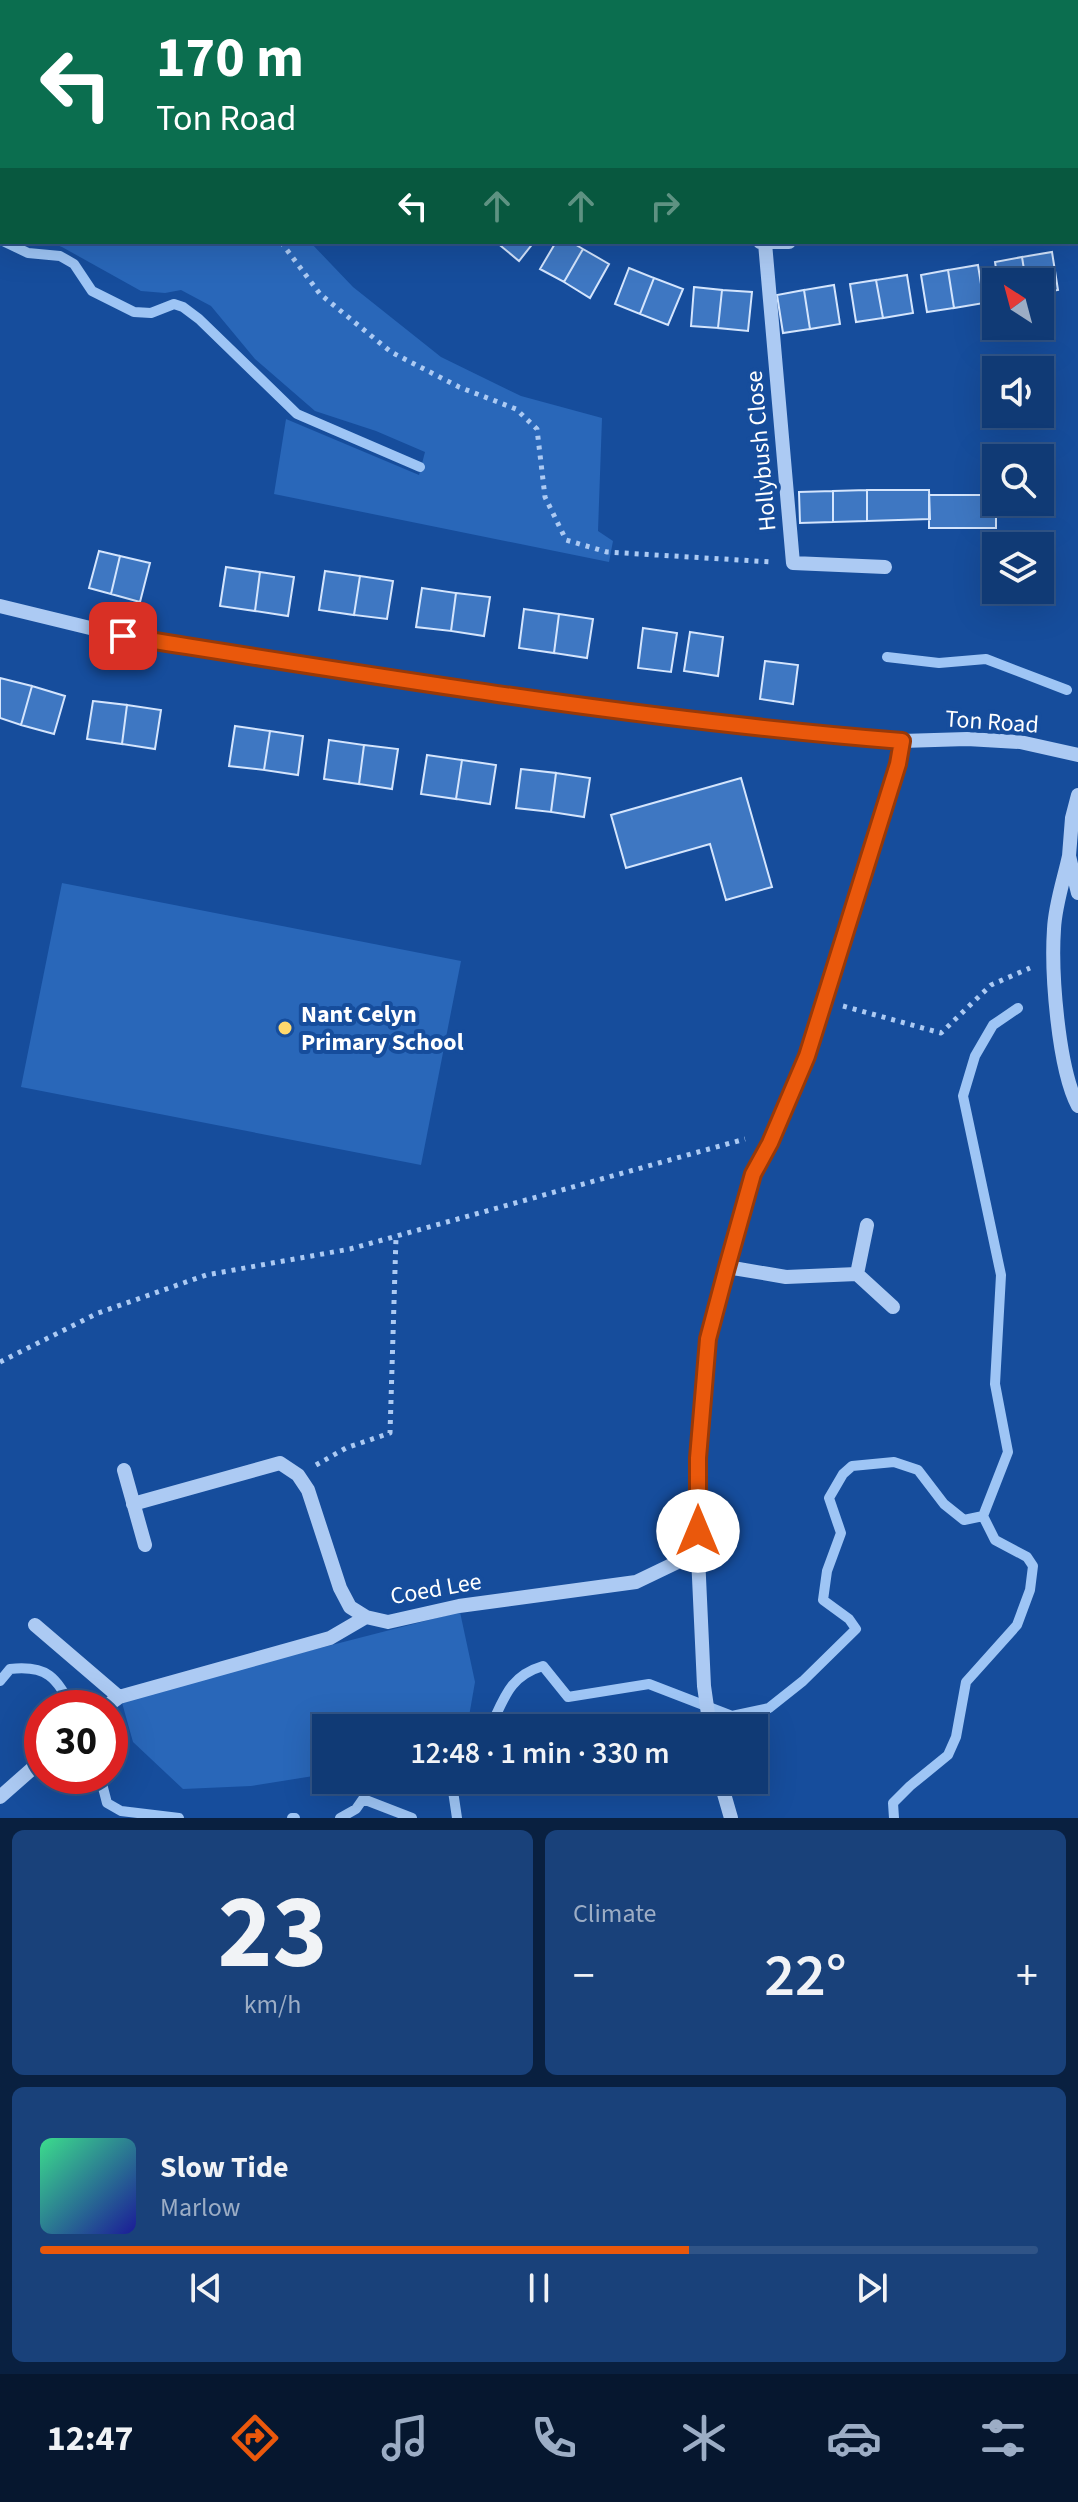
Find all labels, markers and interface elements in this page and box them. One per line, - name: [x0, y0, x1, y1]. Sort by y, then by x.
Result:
- text: 170 m: [156, 19, 304, 98]
- icon: left: [24, 32, 128, 136]
- text: Ton Road: [156, 93, 297, 144]
- icon: left: [391, 184, 435, 228]
- icon: ahead: [475, 184, 519, 228]
- icon: ahead: [559, 184, 603, 228]
- icon: right: [643, 184, 687, 228]
- north arrow: [982, 268, 1054, 340]
- map controls: [982, 268, 1054, 604]
- button: sound: [982, 356, 1054, 428]
- street label: Hollybush Close: [737, 369, 785, 533]
- button: search: [982, 444, 1054, 516]
- button: layers: [982, 532, 1054, 604]
- pin: [89, 602, 157, 670]
- icon: arrive: [101, 614, 145, 658]
- street label: Ton Road: [944, 701, 1040, 743]
- place label: Nant Celyn Primary School: [301, 997, 464, 1060]
- marker: Nant Celyn Primary School: [276, 1019, 294, 1037]
- position arrow: [656, 1489, 740, 1573]
- street label: Coed Lee: [388, 1564, 484, 1614]
- speed limit sign: 30: [24, 1690, 128, 1794]
- text: 12:48 · 1 min · 330 m: [410, 1732, 670, 1775]
- text: 23: [218, 1860, 327, 2008]
- text: Climate: [573, 1895, 657, 1932]
- text: 22°: [764, 1934, 847, 2019]
- text: −: [573, 1945, 595, 2008]
- text: +: [1016, 1945, 1038, 2008]
- text: km/h: [244, 1986, 301, 2023]
- text: Slow Tide: [160, 2146, 289, 2189]
- text: Marlow: [160, 2189, 240, 2226]
- icon: previous: [184, 2266, 228, 2310]
- icon: pause: [517, 2266, 561, 2310]
- icon: next: [850, 2266, 894, 2310]
- icon: directions: [227, 2410, 283, 2466]
- icon: music: [377, 2410, 433, 2466]
- icon: phone: [526, 2410, 582, 2466]
- icon: climate: [676, 2410, 732, 2466]
- icon: car: [826, 2410, 882, 2466]
- icon: filters: [975, 2410, 1031, 2466]
- text: 12:47: [47, 2413, 134, 2464]

